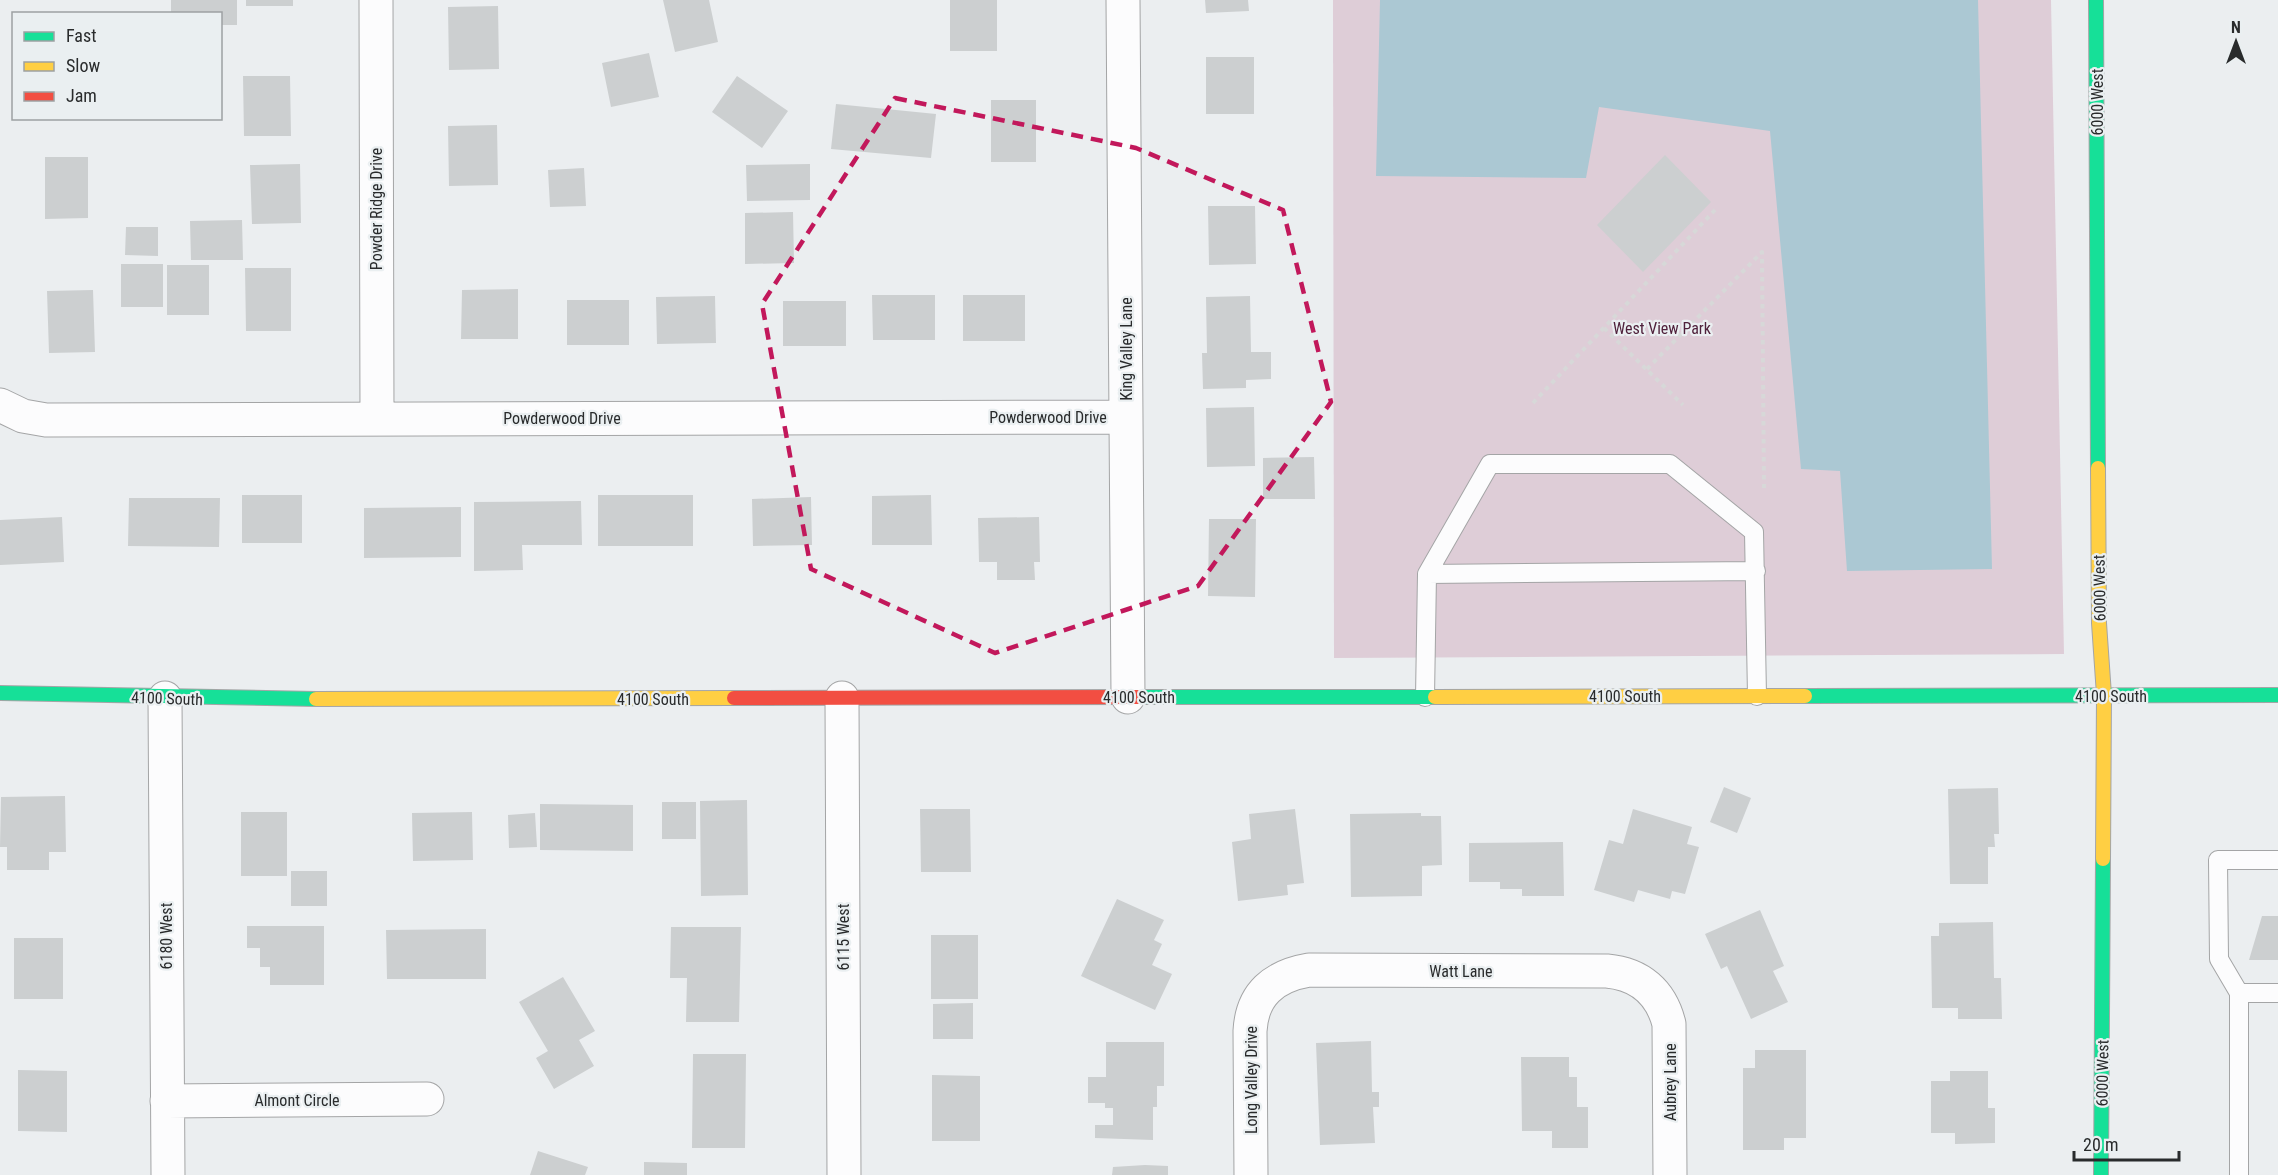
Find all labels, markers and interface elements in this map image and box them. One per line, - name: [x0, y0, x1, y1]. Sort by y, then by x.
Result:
- legend: [12, 12, 222, 120]
- north arrow: [2206, 12, 2266, 72]
- text: N: [2231, 18, 2241, 37]
- text: Fast: [66, 25, 97, 46]
- text: Slow: [66, 55, 101, 76]
- street label: 6000 West: [2088, 68, 2107, 135]
- text: Jam: [66, 85, 97, 106]
- street label: Powder Ridge Drive: [367, 148, 386, 270]
- street label: King Valley Lane: [1117, 297, 1136, 401]
- park label: West View Park: [1613, 319, 1712, 338]
- street label: Powderwood Drive: [989, 408, 1107, 427]
- street label: Powderwood Drive: [503, 409, 621, 428]
- street label: 6000 West: [2089, 554, 2110, 622]
- street label: 4100 South: [1589, 687, 1661, 706]
- street label: 4100 South: [2075, 687, 2147, 706]
- street label: 4100 South: [131, 688, 203, 709]
- street label: 4100 South: [1103, 688, 1175, 707]
- street label: 4100 South: [617, 690, 689, 709]
- street label: 6180 West: [157, 902, 176, 969]
- street label: 6115 West: [834, 903, 853, 970]
- street label: Watt Lane: [1429, 962, 1493, 981]
- street label: Long Valley Drive: [1242, 1026, 1261, 1134]
- street label: 6000 West: [2092, 1039, 2113, 1107]
- street label: Aubrey Lane: [1661, 1043, 1680, 1121]
- street label: Almont Circle: [254, 1091, 340, 1110]
- scale bar: [2074, 1124, 2179, 1162]
- text: 20 m: [2083, 1134, 2118, 1155]

